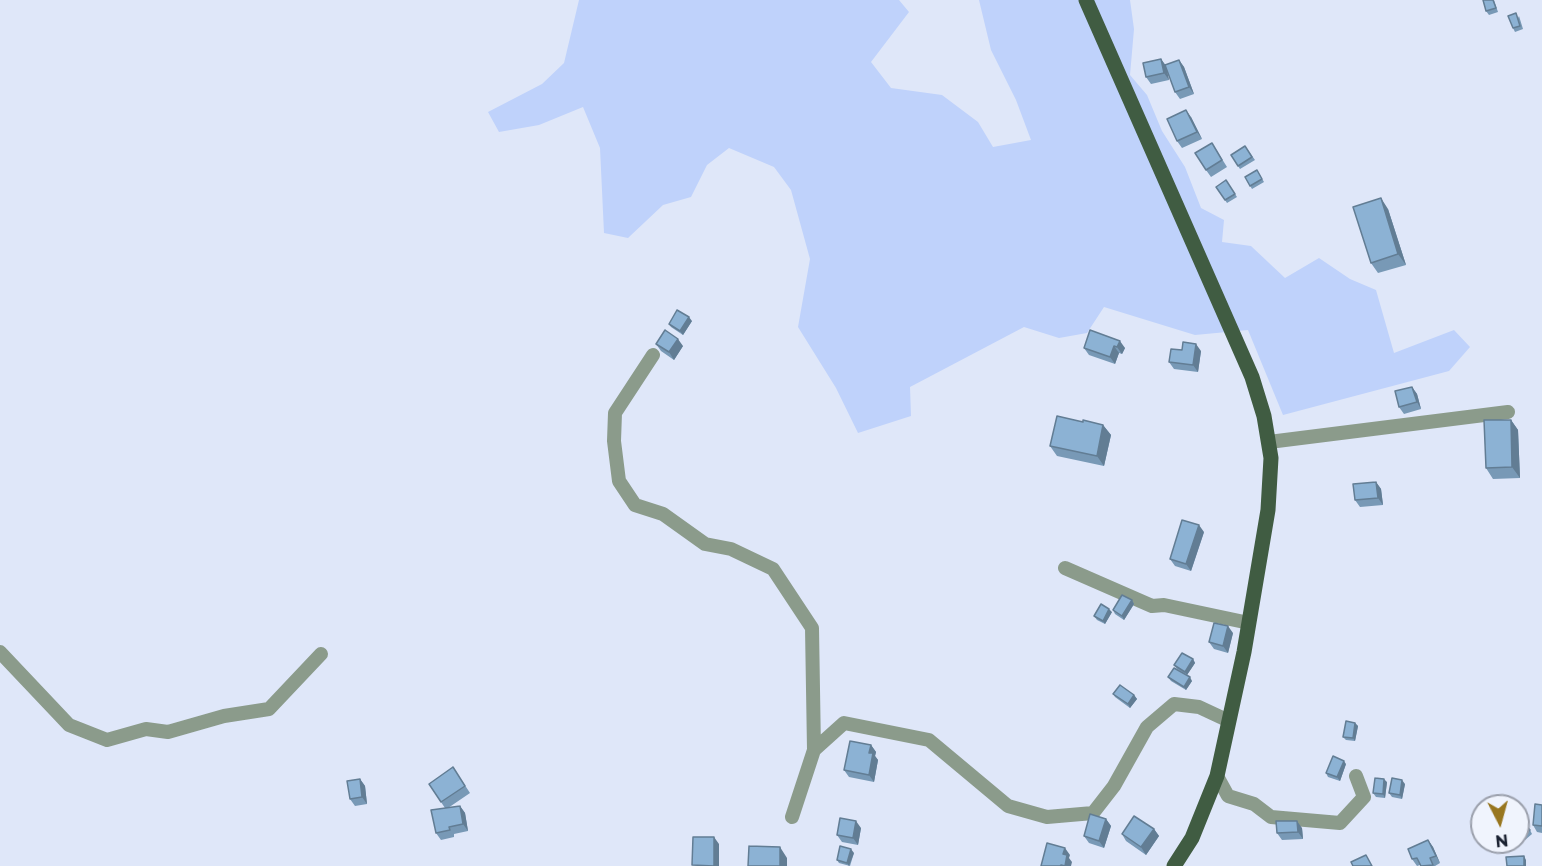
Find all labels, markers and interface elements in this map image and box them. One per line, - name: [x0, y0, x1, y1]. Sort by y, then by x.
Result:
- north arrow: [1470, 794, 1530, 854]
- text: N: [1494, 830, 1509, 851]

